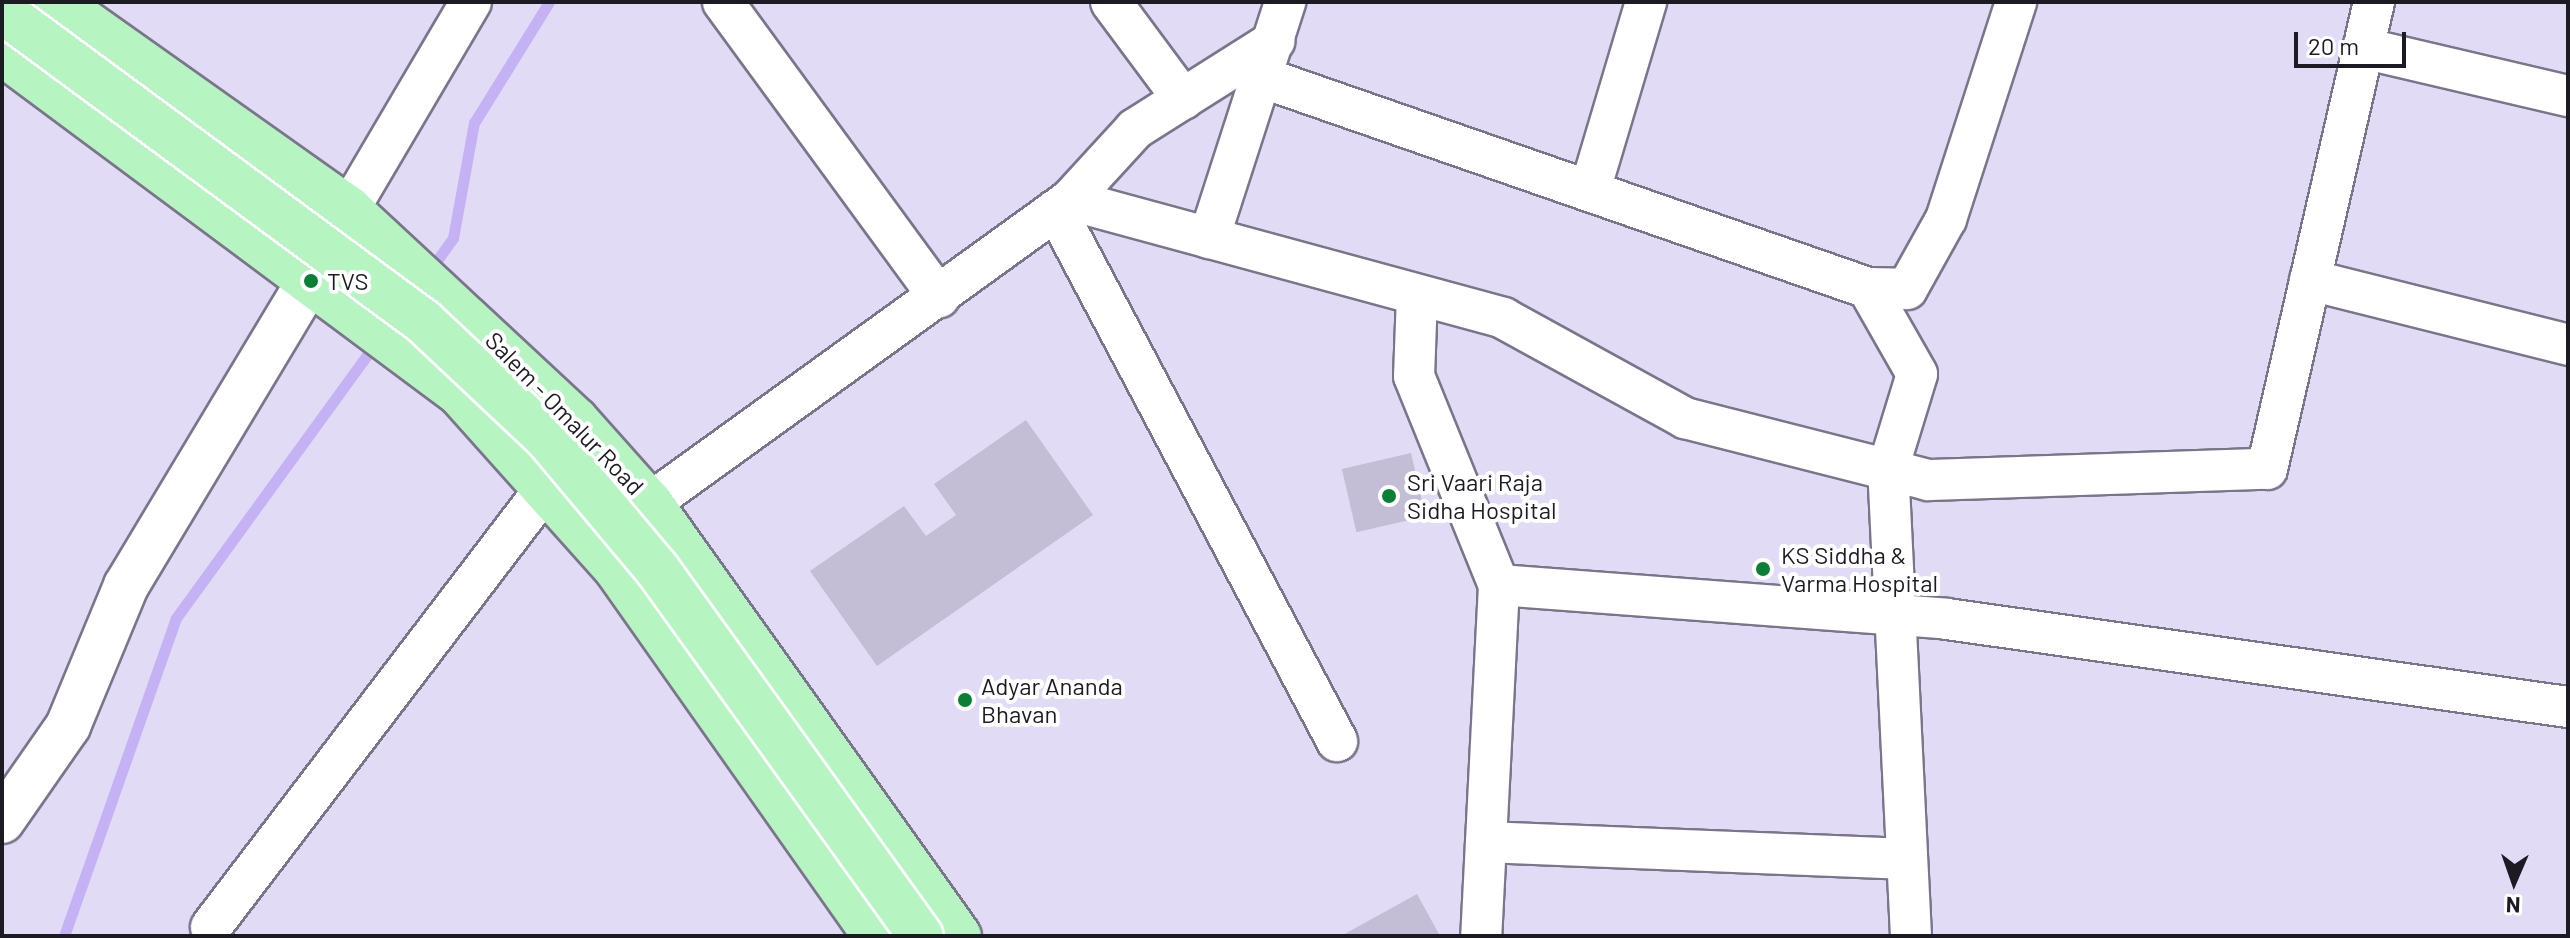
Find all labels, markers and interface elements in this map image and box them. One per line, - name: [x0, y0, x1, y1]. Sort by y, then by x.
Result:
- scale bar: [2298, 16, 2410, 66]
- text: 20 m: [2308, 31, 2359, 60]
- place label: TVS: [327, 267, 369, 295]
- marker: TVS: [302, 272, 320, 290]
- street label: Salem - Omalur Road: [480, 325, 650, 501]
- place label: Sri Vaari Raja Sidha Hospital: [1407, 468, 1556, 524]
- marker: Sri Vaari Raja Sidha Hospital: [1378, 485, 1400, 507]
- place label: KS Siddha & Varma Hospital: [1781, 541, 1938, 597]
- marker: KS Siddha & Varma Hospital: [1752, 558, 1774, 580]
- place label: Adyar Ananda Bhavan: [981, 672, 1123, 728]
- marker: Adyar Ananda Bhavan: [956, 691, 974, 709]
- north arrow: [2474, 842, 2554, 922]
- text: N: [2505, 893, 2521, 919]

